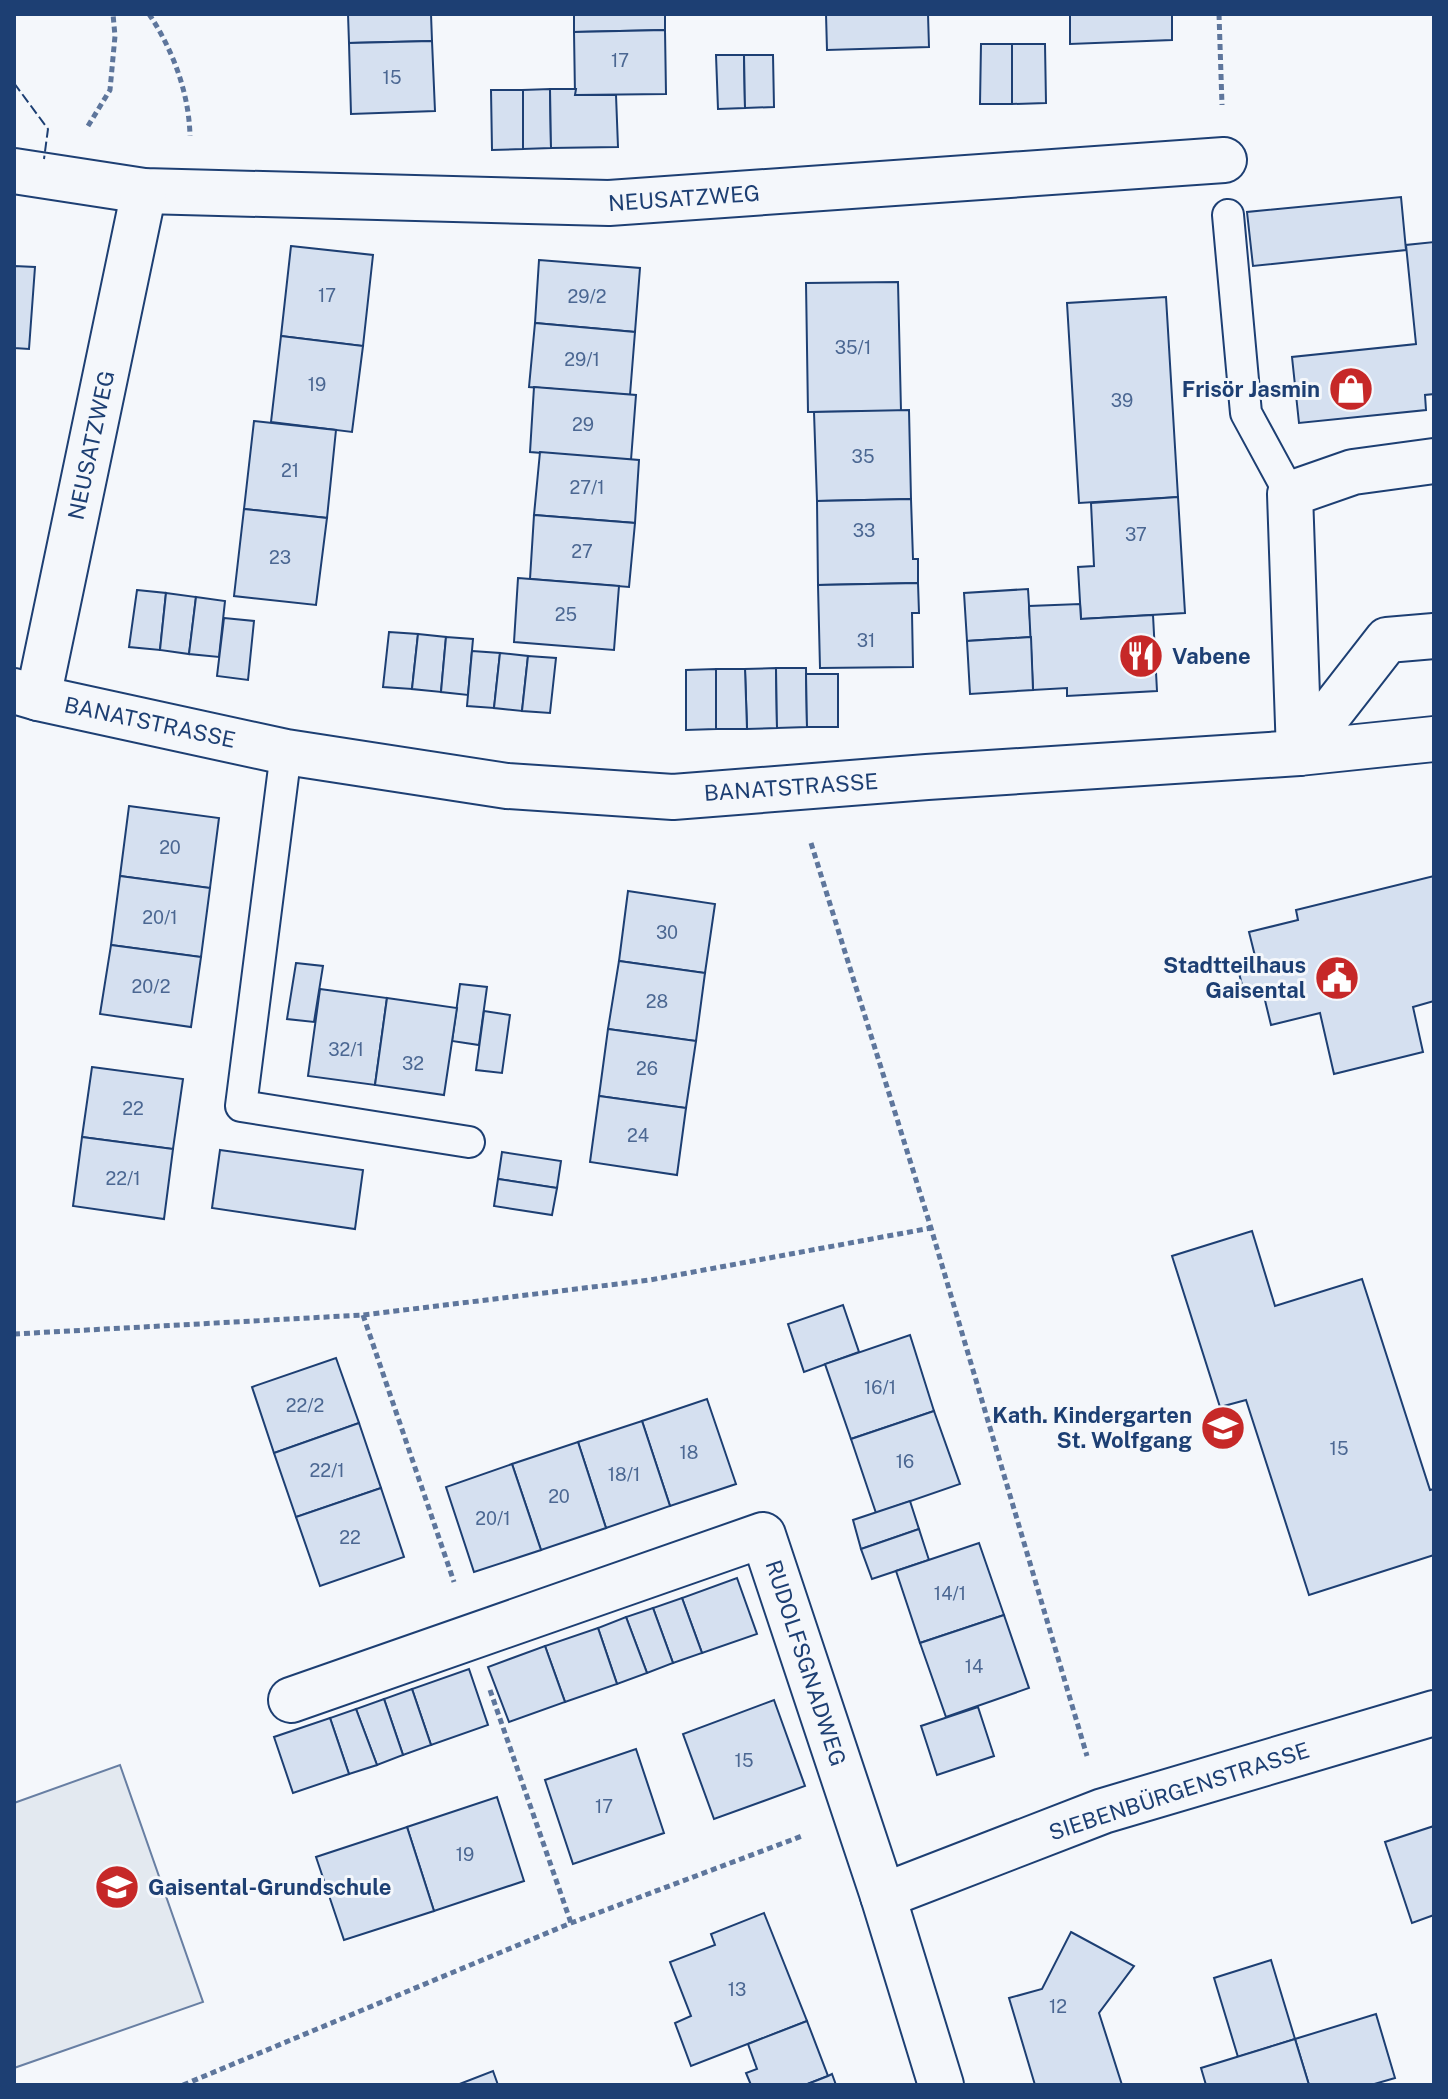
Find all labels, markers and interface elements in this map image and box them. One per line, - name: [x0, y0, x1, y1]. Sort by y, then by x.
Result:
- house number: 17: [611, 50, 629, 71]
- house number: 15: [383, 67, 401, 88]
- street label: NEUSATZWEG: [607, 180, 761, 216]
- house number: 17: [318, 285, 336, 306]
- house number: 29/2: [567, 286, 607, 307]
- house number: 35/1: [835, 337, 871, 358]
- house number: 29/1: [564, 349, 600, 370]
- shop icon: Frisör Jasmin: [1327, 365, 1375, 413]
- street label: NEUSATZWEG: [62, 368, 120, 522]
- house number: 19: [308, 374, 326, 395]
- place label: Frisör Jasmin: [1182, 376, 1320, 402]
- house number: 39: [1111, 390, 1133, 411]
- house number: 29: [572, 414, 594, 435]
- house number: 35: [852, 446, 874, 467]
- house number: 21: [281, 460, 299, 481]
- house number: 27/1: [569, 477, 605, 498]
- house number: 33: [853, 520, 875, 541]
- house number: 37: [1125, 524, 1147, 545]
- house number: 27: [571, 541, 593, 562]
- house number: 23: [269, 547, 291, 568]
- house number: 25: [555, 604, 577, 625]
- house number: 31: [857, 630, 875, 651]
- restaurant icon: Vabene: [1117, 632, 1165, 680]
- place label: Vabene: [1172, 643, 1251, 669]
- street label: BANATSTRASSE: [62, 691, 238, 753]
- street label: BANATSTRASSE: [703, 768, 879, 806]
- house number: 20: [159, 837, 181, 858]
- house number: 20/1: [142, 907, 178, 928]
- house number: 30: [656, 922, 678, 943]
- place label: Stadtteilhaus Gaisental: [1163, 952, 1306, 1003]
- public building icon: Stadtteilhaus Gaisental: [1313, 954, 1361, 1002]
- house number: 20/2: [132, 976, 170, 997]
- house number: 28: [646, 991, 668, 1012]
- house number: 32/1: [328, 1039, 364, 1060]
- house number: 32: [402, 1053, 424, 1074]
- house number: 26: [636, 1058, 658, 1079]
- house number: 22: [122, 1098, 144, 1119]
- house number: 24: [627, 1125, 649, 1146]
- house number: 22/1: [105, 1168, 141, 1189]
- house number: 16/1: [864, 1377, 896, 1398]
- house number: 22/2: [286, 1395, 324, 1416]
- place label: Kath. Kindergarten St. Wolfgang: [992, 1402, 1192, 1453]
- school or university icon: Kath. Kindergarten St. Wolfgang: [1199, 1404, 1247, 1452]
- house number: 15: [1330, 1438, 1348, 1459]
- house number: 18: [680, 1442, 698, 1463]
- house number: 16: [896, 1451, 914, 1472]
- house number: 22/1: [309, 1460, 345, 1481]
- house number: 18/1: [608, 1464, 640, 1485]
- house number: 20: [548, 1486, 570, 1507]
- house number: 20/1: [475, 1508, 511, 1529]
- house number: 22: [339, 1527, 361, 1548]
- street label: RUDOLFSGNADWEG: [760, 1557, 852, 1769]
- house number: 14/1: [934, 1583, 966, 1604]
- house number: 14: [965, 1656, 983, 1677]
- street label: SIEBENBÜRGENSTRASSE: [1045, 1736, 1312, 1845]
- house number: 15: [735, 1750, 753, 1771]
- house number: 17: [595, 1796, 613, 1817]
- house number: 19: [456, 1844, 474, 1865]
- school or university icon: Gaisental-Grundschule: [93, 1863, 141, 1911]
- place label: Gaisental-Grundschule: [148, 1874, 391, 1900]
- house number: 13: [728, 1979, 746, 2000]
- house number: 12: [1049, 1996, 1067, 2017]

